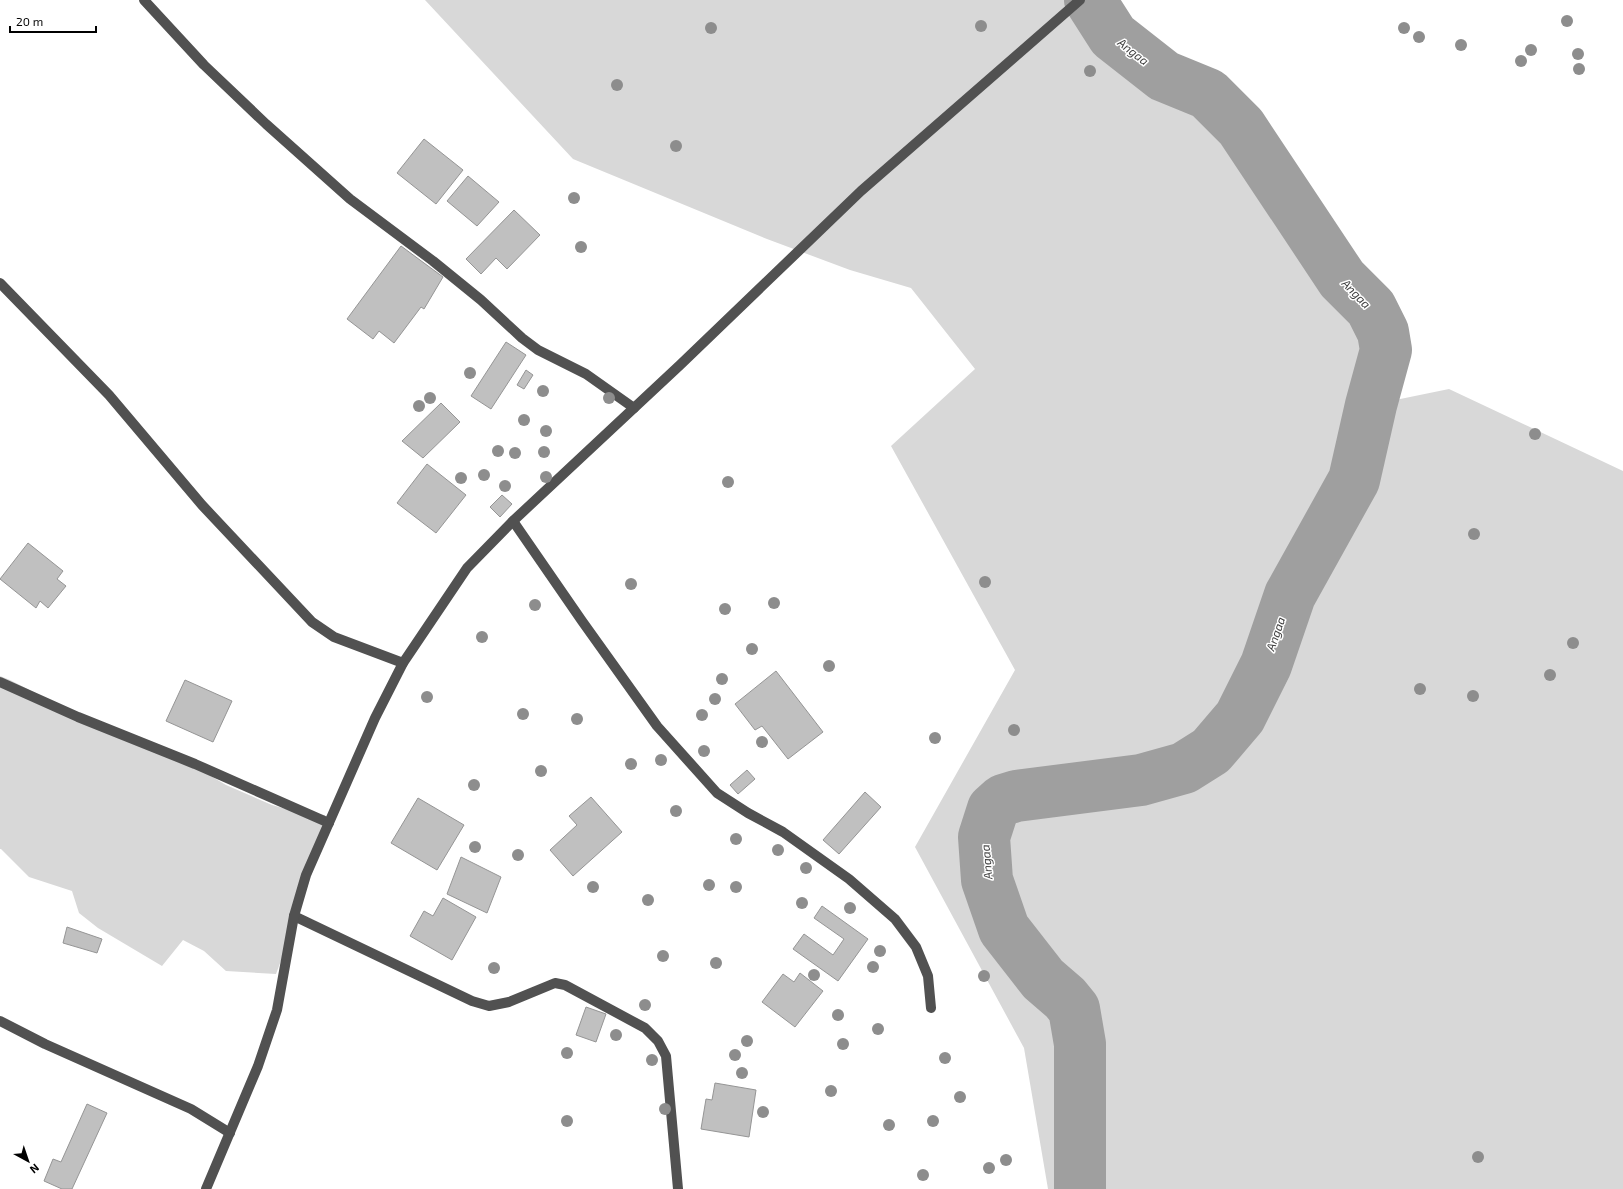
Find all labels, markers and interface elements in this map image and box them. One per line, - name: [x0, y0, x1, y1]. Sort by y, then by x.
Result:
- scale bar: [10, 8, 96, 34]
- text: 20 m: [16, 14, 43, 28]
- water label: Angaa: [1115, 34, 1152, 68]
- water label: Angaa: [1339, 275, 1374, 311]
- water label: Angaa: [1262, 615, 1287, 653]
- water label: Angaa: [977, 844, 995, 881]
- north arrow: [8, 1141, 48, 1181]
- text: N: [27, 1162, 42, 1177]

